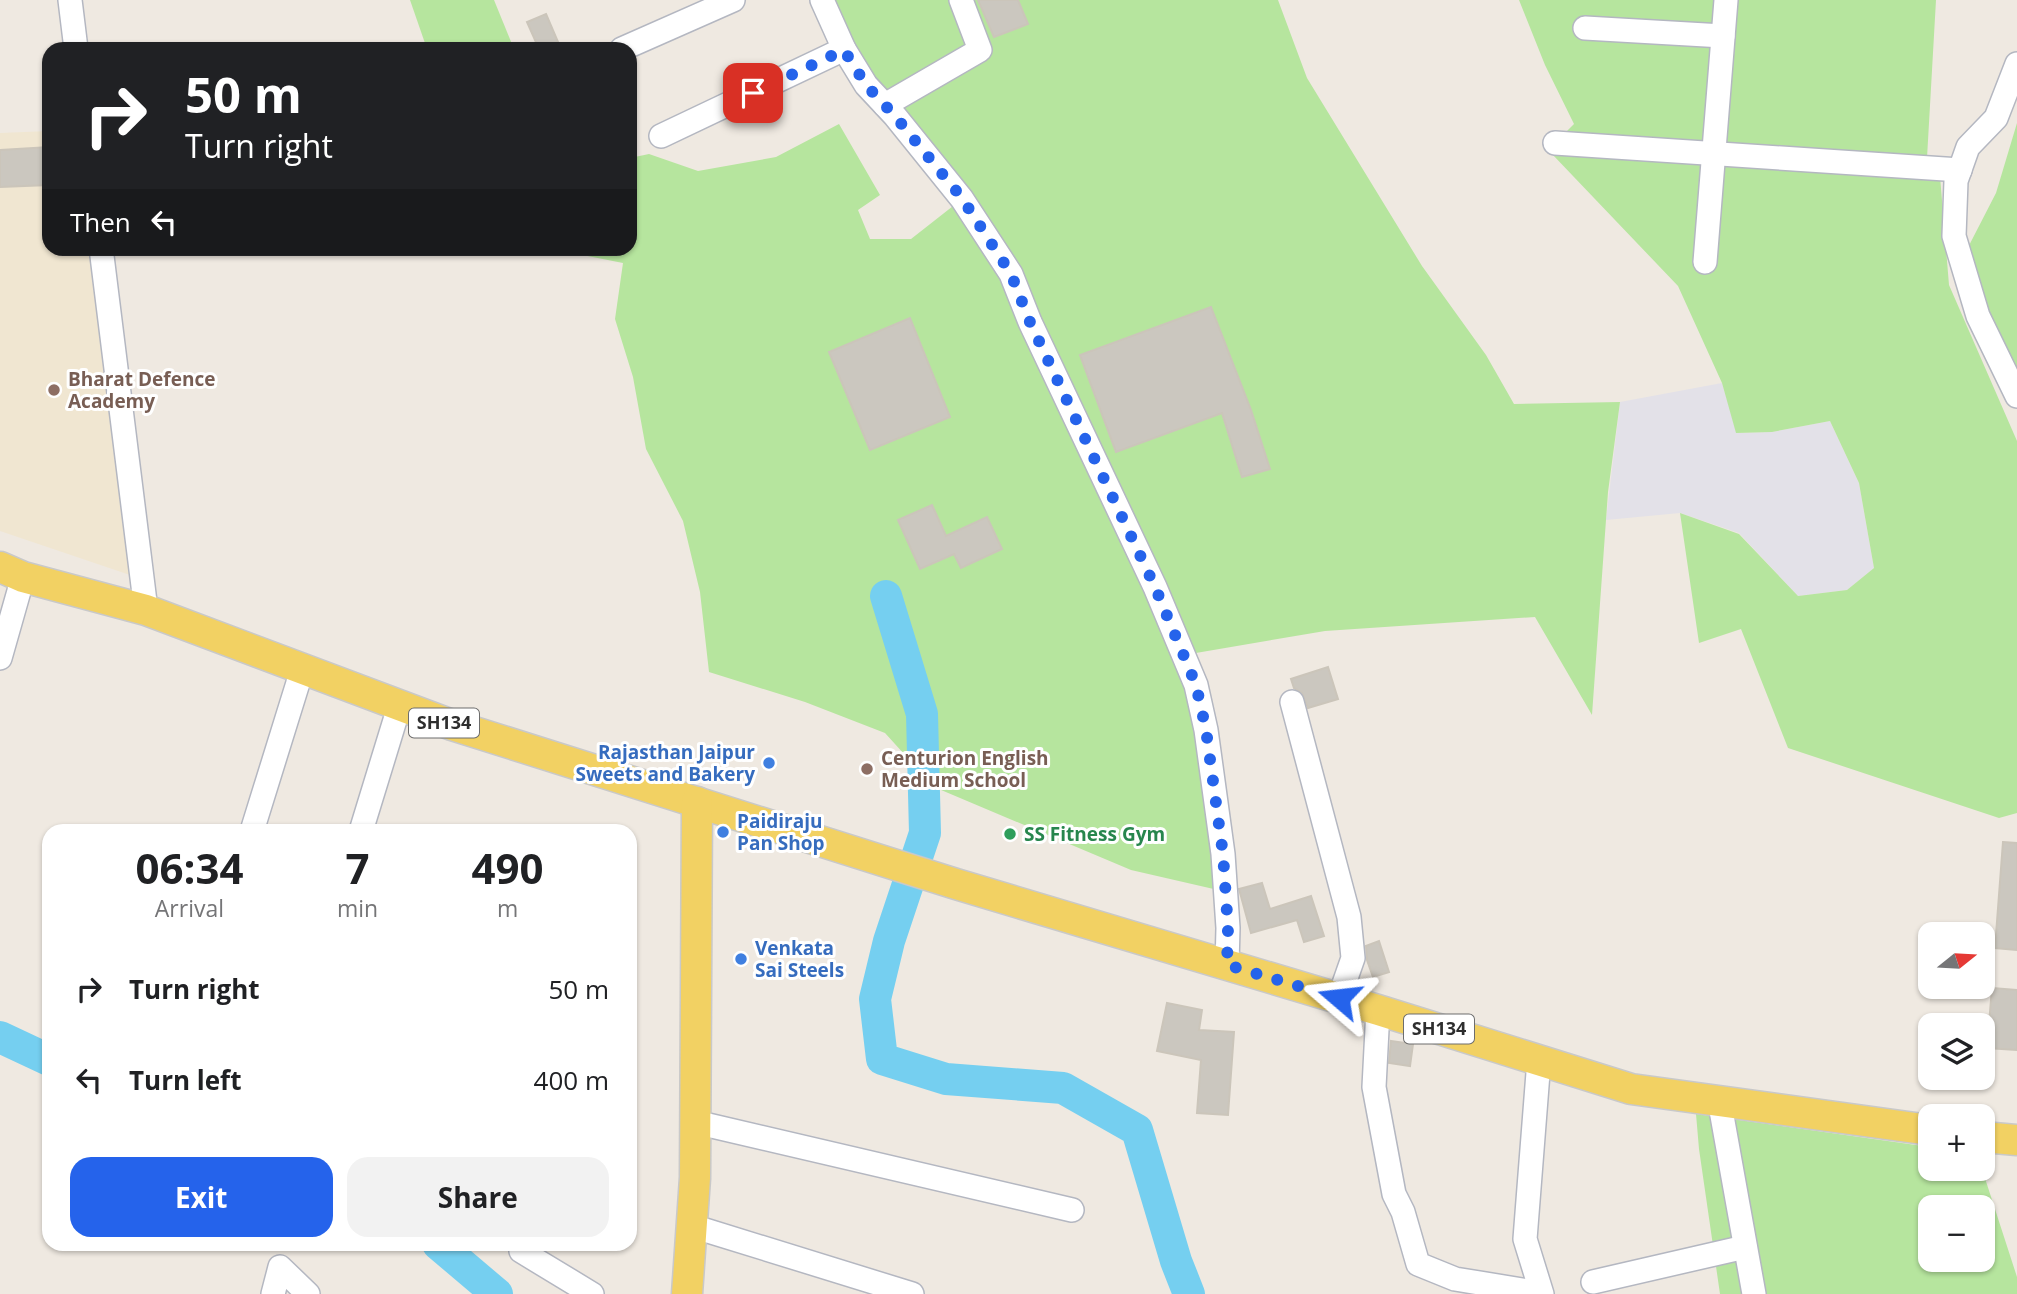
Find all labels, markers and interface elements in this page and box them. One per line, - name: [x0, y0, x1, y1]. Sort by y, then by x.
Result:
- text: 50 m: [185, 61, 302, 127]
- pin: [723, 63, 783, 123]
- icon: right: [70, 70, 161, 161]
- icon: arrive: [734, 74, 772, 112]
- text: Turn right: [185, 124, 333, 167]
- icon: left: [145, 203, 183, 241]
- text: Then: [70, 204, 131, 240]
- place label: Bharat Defence Academy: [68, 366, 215, 414]
- marker: Bharat Defence Academy: [46, 382, 62, 398]
- road number: SH134: [409, 708, 479, 738]
- place label: Rajasthan Jaipur Sweets and Bakery: [576, 739, 755, 787]
- place label: Centurion English Medium School: [881, 745, 1049, 793]
- marker: Rajasthan Jaipur Sweets and Bakery: [761, 755, 777, 771]
- marker: Centurion English Medium School: [859, 761, 875, 777]
- place label: Paidiraju Pan Shop: [737, 808, 825, 856]
- place label: SS Fitness Gym: [1024, 821, 1165, 847]
- marker: Paidiraju Pan Shop: [715, 824, 731, 840]
- marker: SS Fitness Gym: [1002, 826, 1018, 842]
- text: 06:34: [135, 839, 243, 896]
- text: 7: [345, 839, 370, 896]
- text: 490: [472, 839, 544, 896]
- text: Arrival: [155, 892, 224, 924]
- text: min: [337, 892, 378, 924]
- text: m: [497, 892, 518, 924]
- north arrow: [1918, 922, 1995, 999]
- map controls: [1918, 922, 1995, 1272]
- place label: Venkata Sai Steels: [755, 935, 844, 983]
- marker: Venkata Sai Steels: [733, 951, 749, 967]
- position arrow: [1302, 961, 1376, 1035]
- icon: right: [70, 970, 108, 1008]
- text: Turn right: [129, 971, 260, 1007]
- text: 50 m: [548, 971, 609, 1007]
- button: layers: [1918, 1013, 1995, 1090]
- road number: SH134: [1404, 1014, 1474, 1044]
- icon: left: [70, 1061, 108, 1099]
- text: Turn left: [129, 1062, 241, 1098]
- text: 400 m: [534, 1062, 609, 1098]
- button: +: [1918, 1104, 1995, 1181]
- button: Exit: [70, 1157, 333, 1237]
- button: Share: [347, 1157, 609, 1237]
- button: −: [1918, 1195, 1995, 1272]

